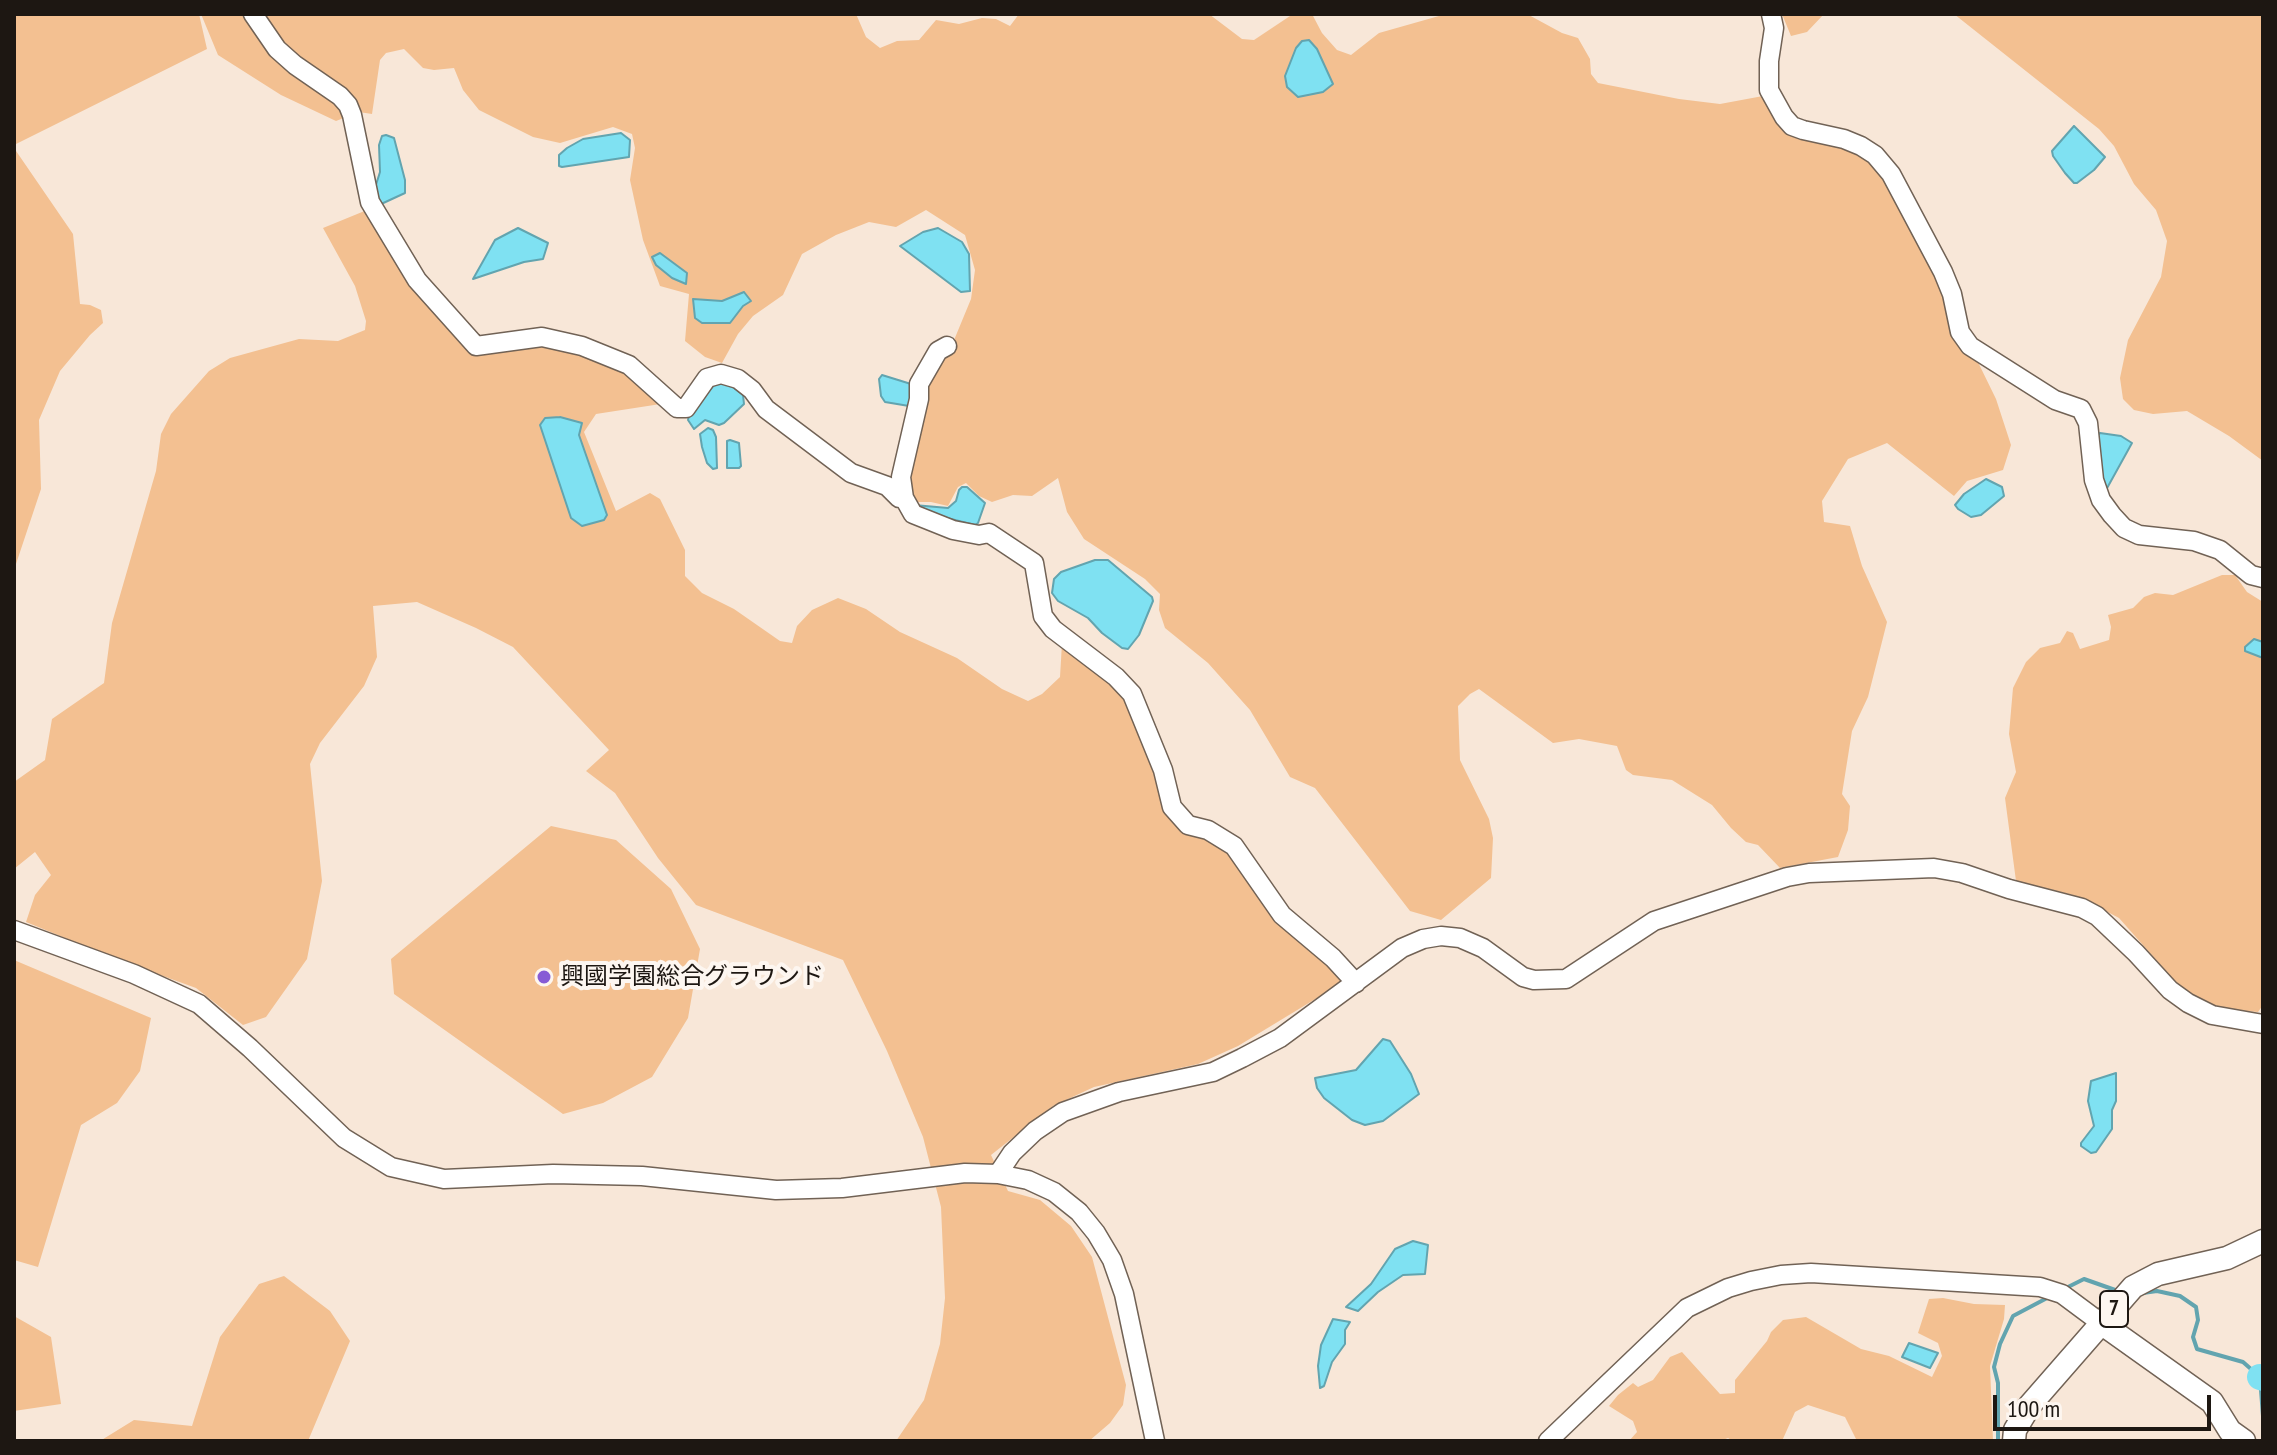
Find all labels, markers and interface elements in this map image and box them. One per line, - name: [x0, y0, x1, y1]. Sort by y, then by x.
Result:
- place label: 興國学園総合グラウンド: [560, 963, 824, 991]
- marker: 興國学園総合グラウンド: [535, 968, 553, 986]
- road number: 7: [2100, 1291, 2128, 1327]
- scale bar: [1997, 1379, 2215, 1429]
- text: 100 m: [2007, 1393, 2060, 1424]

